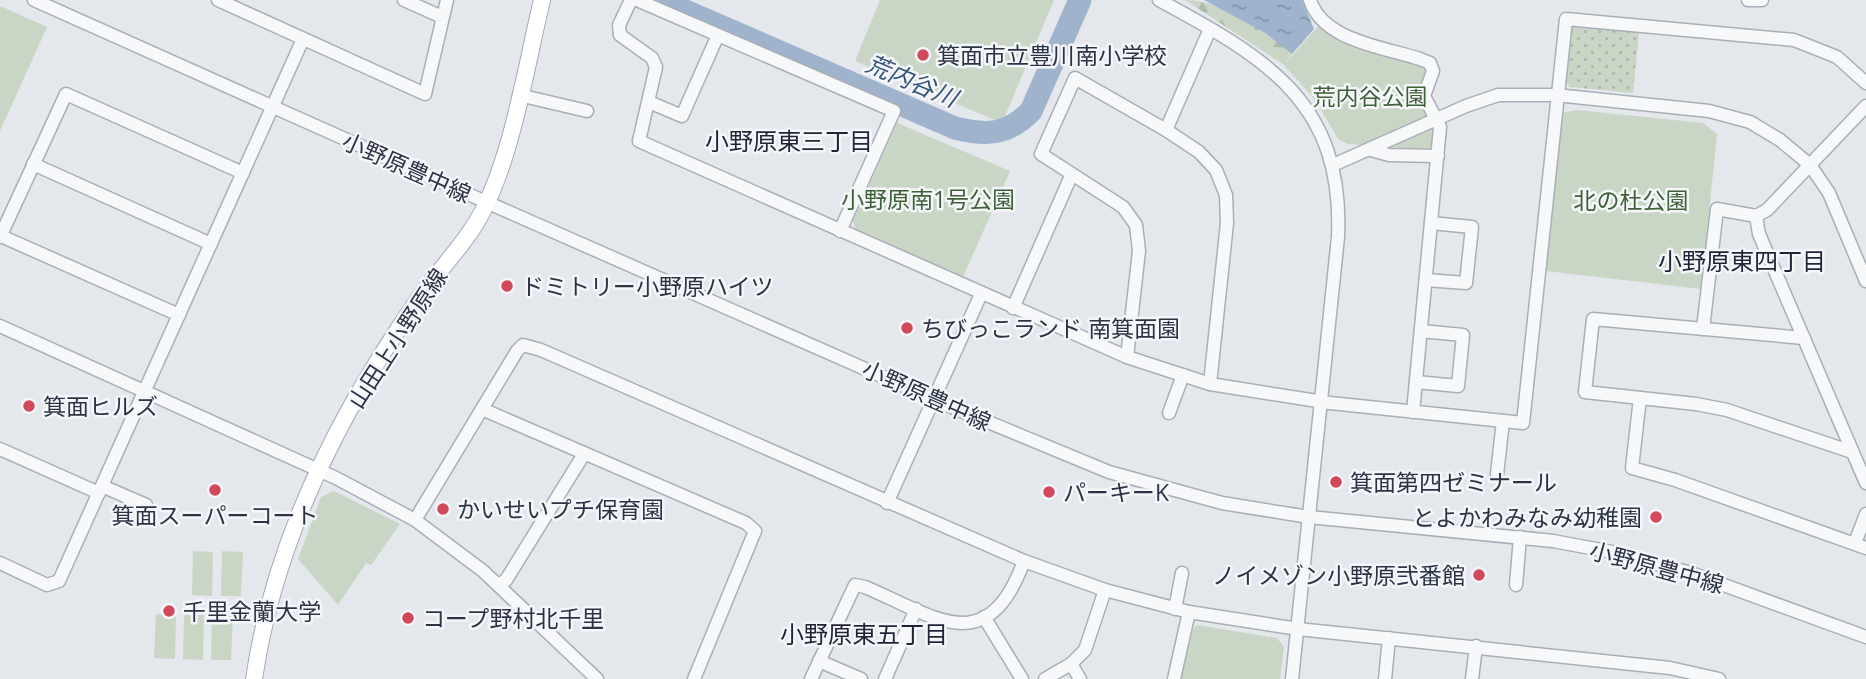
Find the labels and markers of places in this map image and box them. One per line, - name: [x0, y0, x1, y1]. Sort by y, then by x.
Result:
- place label: 箕面市立豊川南小学校: [937, 39, 1167, 71]
- marker: 箕面市立豊川南小学校: [915, 47, 931, 63]
- place label: ドミトリー小野原ハイツ: [521, 270, 774, 302]
- marker: ドミトリー小野原ハイツ: [499, 278, 515, 294]
- place label: ちびっこランド 南箕面園: [921, 312, 1180, 344]
- marker: ちびっこランド 南箕面園: [899, 320, 915, 336]
- place label: 箕面ヒルズ: [43, 390, 158, 422]
- marker: 箕面ヒルズ: [21, 398, 37, 414]
- place label: 箕面第四ゼミナール: [1350, 466, 1557, 498]
- marker: 箕面第四ゼミナール: [1328, 474, 1344, 490]
- place label: パーキーK: [1063, 476, 1170, 508]
- marker: 箕面スーパーコート: [207, 482, 223, 498]
- marker: パーキーK: [1041, 484, 1057, 500]
- place label: かいせいプチ保育園: [457, 493, 664, 525]
- place label: 箕面スーパーコート: [112, 499, 318, 531]
- marker: かいせいプチ保育園: [435, 501, 451, 517]
- place label: とよかわみなみ幼稚園: [1412, 501, 1642, 533]
- marker: とよかわみなみ幼稚園: [1648, 509, 1664, 525]
- place label: ノイメゾン小野原弐番館: [1212, 559, 1465, 591]
- marker: ノイメゾン小野原弐番館: [1471, 567, 1487, 583]
- place label: 千里金蘭大学: [183, 595, 321, 627]
- place label: コープ野村北千里: [422, 602, 605, 634]
- marker: 千里金蘭大学: [161, 603, 177, 619]
- marker: コープ野村北千里: [400, 610, 416, 626]

